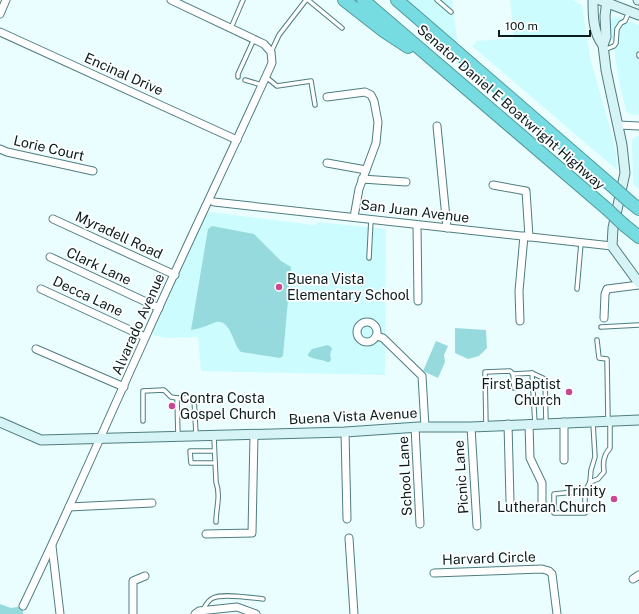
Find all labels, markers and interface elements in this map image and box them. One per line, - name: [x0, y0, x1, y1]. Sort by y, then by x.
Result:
- scale bar: [499, 12, 590, 38]
- text: 100 m: [505, 19, 538, 33]
- street label: Senator Daniel E Boatwright Highway: [414, 21, 608, 193]
- street label: Encinal Drive: [82, 49, 166, 99]
- street label: Lorie Court: [12, 132, 86, 164]
- street label: San Juan Avenue: [360, 196, 470, 226]
- street label: Myradell Road: [73, 208, 165, 262]
- street label: Clark Lane: [64, 244, 134, 288]
- street label: Alvarado Avenue: [108, 271, 168, 377]
- place label: Buena Vista Elementary School: [287, 271, 410, 303]
- street label: Decca Lane: [50, 273, 126, 319]
- marker: Buena Vista Elementary School: [274, 282, 284, 292]
- place label: First Baptist Church: [482, 376, 561, 408]
- marker: First Baptist Church: [564, 387, 574, 397]
- place label: Contra Costa Gospel Church: [180, 390, 276, 422]
- marker: Contra Costa Gospel Church: [167, 401, 177, 411]
- street label: Buena Vista Avenue: [288, 405, 418, 427]
- street label: School Lane: [395, 436, 415, 516]
- street label: Picnic Lane: [450, 439, 472, 514]
- place label: Trinity Lutheran Church: [497, 483, 607, 515]
- marker: Trinity Lutheran Church: [609, 494, 619, 504]
- street label: Harvard Circle: [442, 548, 536, 568]

